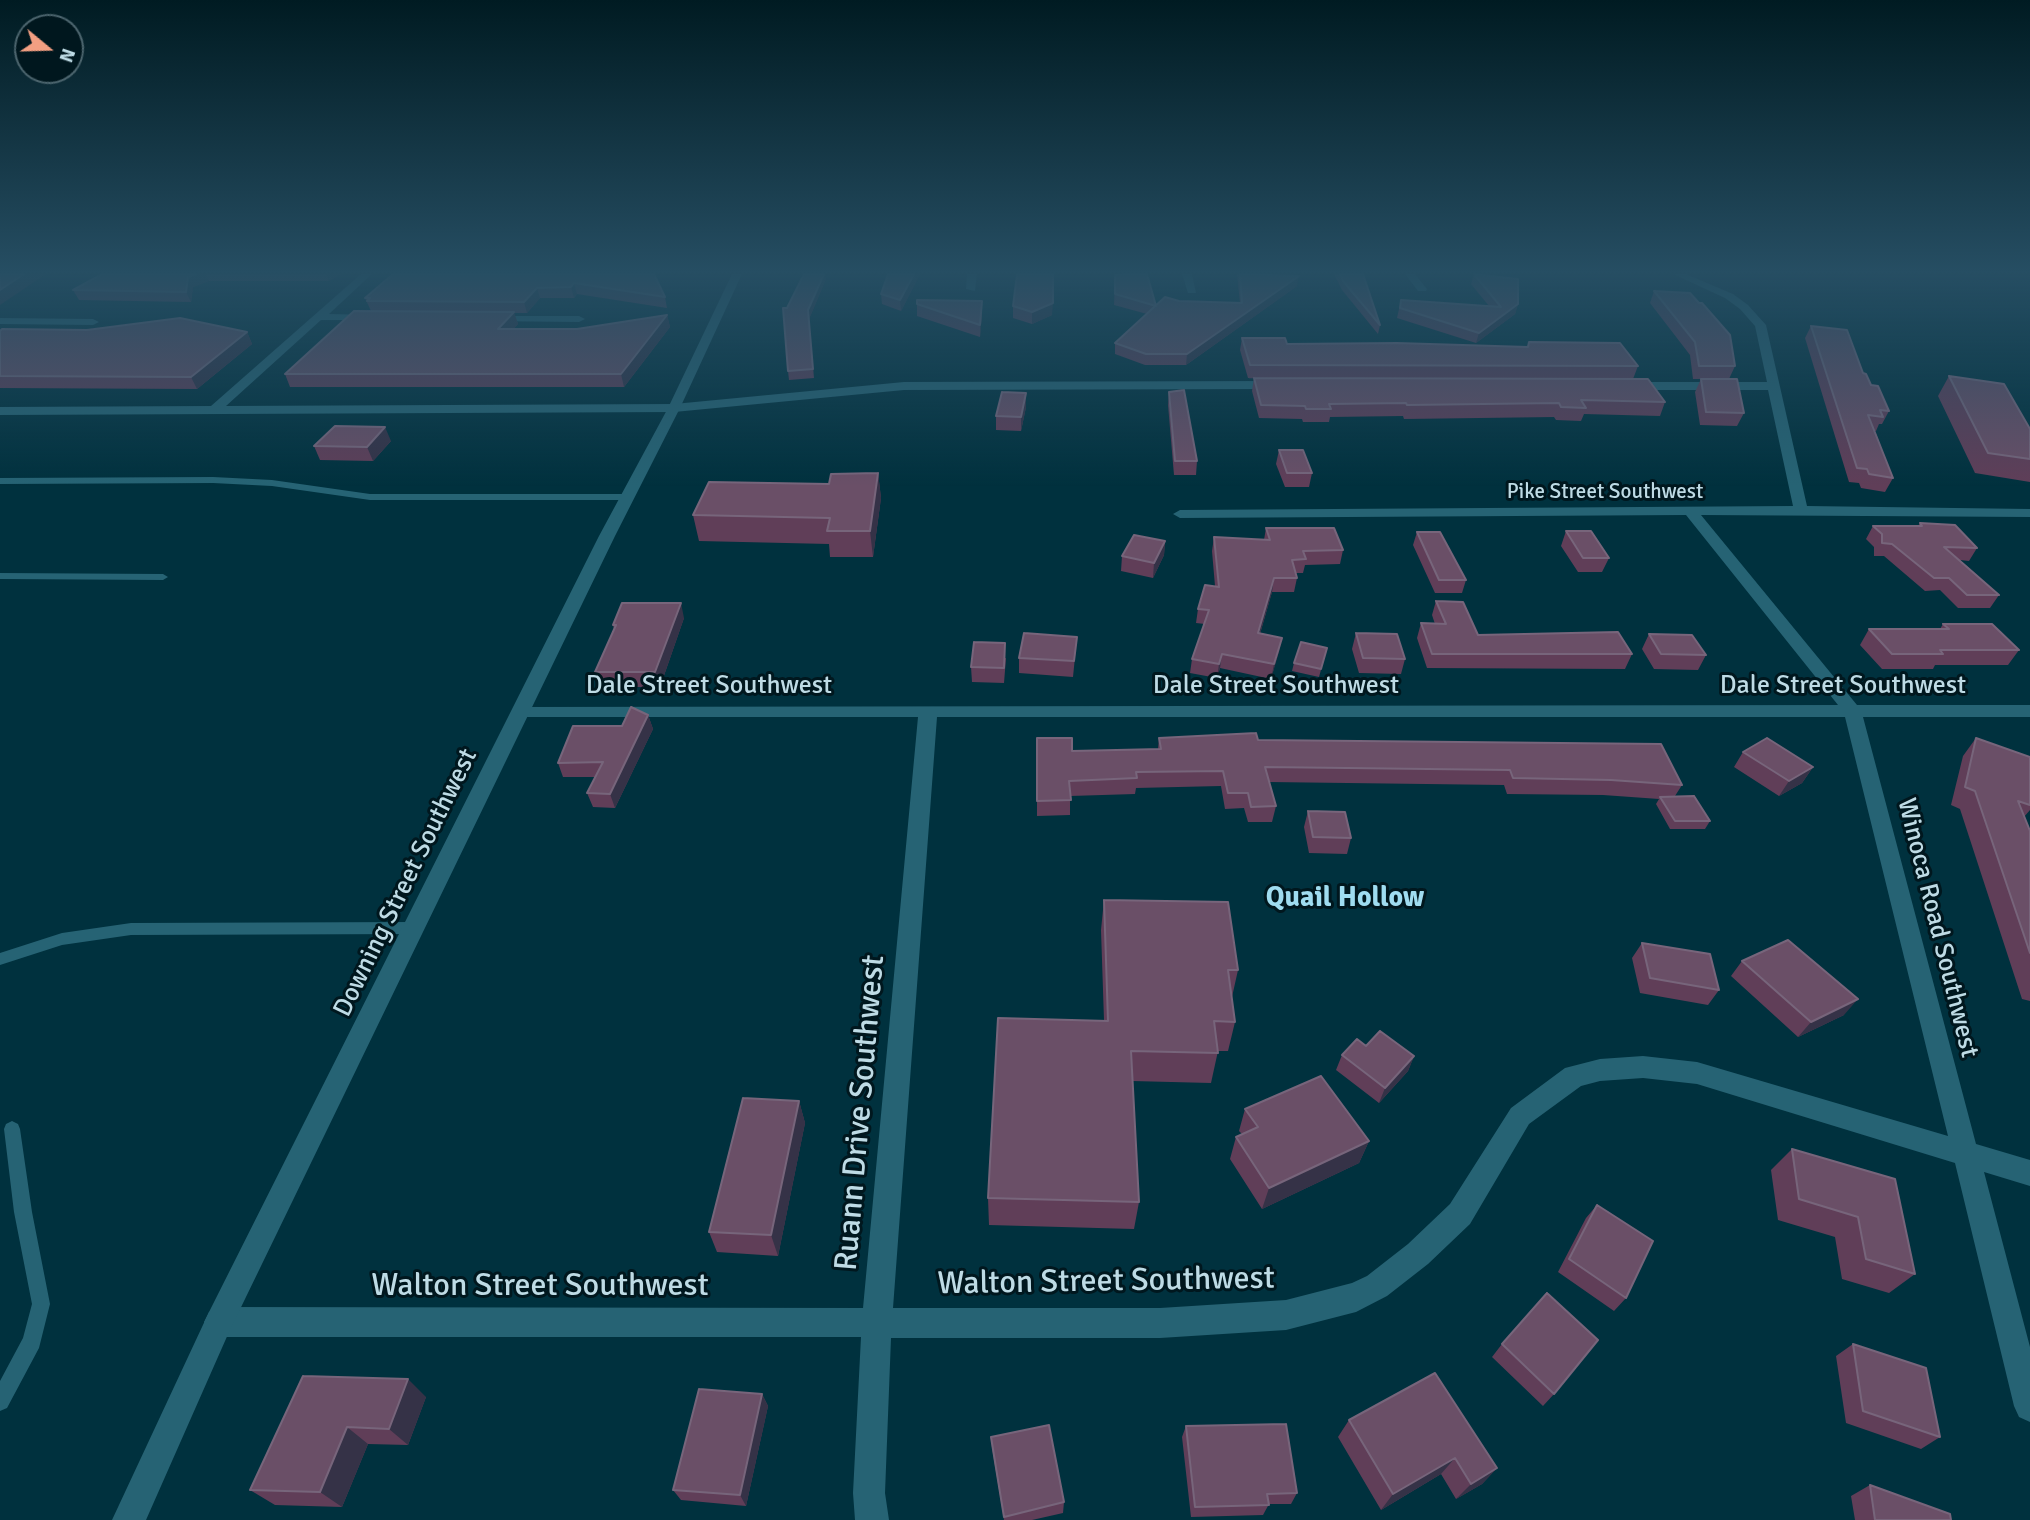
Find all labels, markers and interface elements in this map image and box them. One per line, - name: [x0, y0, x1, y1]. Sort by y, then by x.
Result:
- north arrow: [14, 14, 84, 84]
- text: N: [53, 45, 80, 65]
- street label: Pike Street Southwest: [1507, 479, 1703, 505]
- street label: Dale Street Southwest: [586, 670, 832, 702]
- street label: Dale Street Southwest: [1153, 670, 1399, 702]
- street label: Dale Street Southwest: [1720, 670, 1966, 702]
- street label: Downing Street Southwest: [327, 744, 485, 1022]
- street label: Winoca Road Southwest: [1890, 795, 1984, 1061]
- district label: Quail Hollow: [1266, 882, 1424, 916]
- street label: Ruann Drive Southwest: [828, 954, 894, 1272]
- street label: Walton Street Southwest: [937, 1260, 1275, 1304]
- street label: Walton Street Southwest: [371, 1268, 709, 1306]

